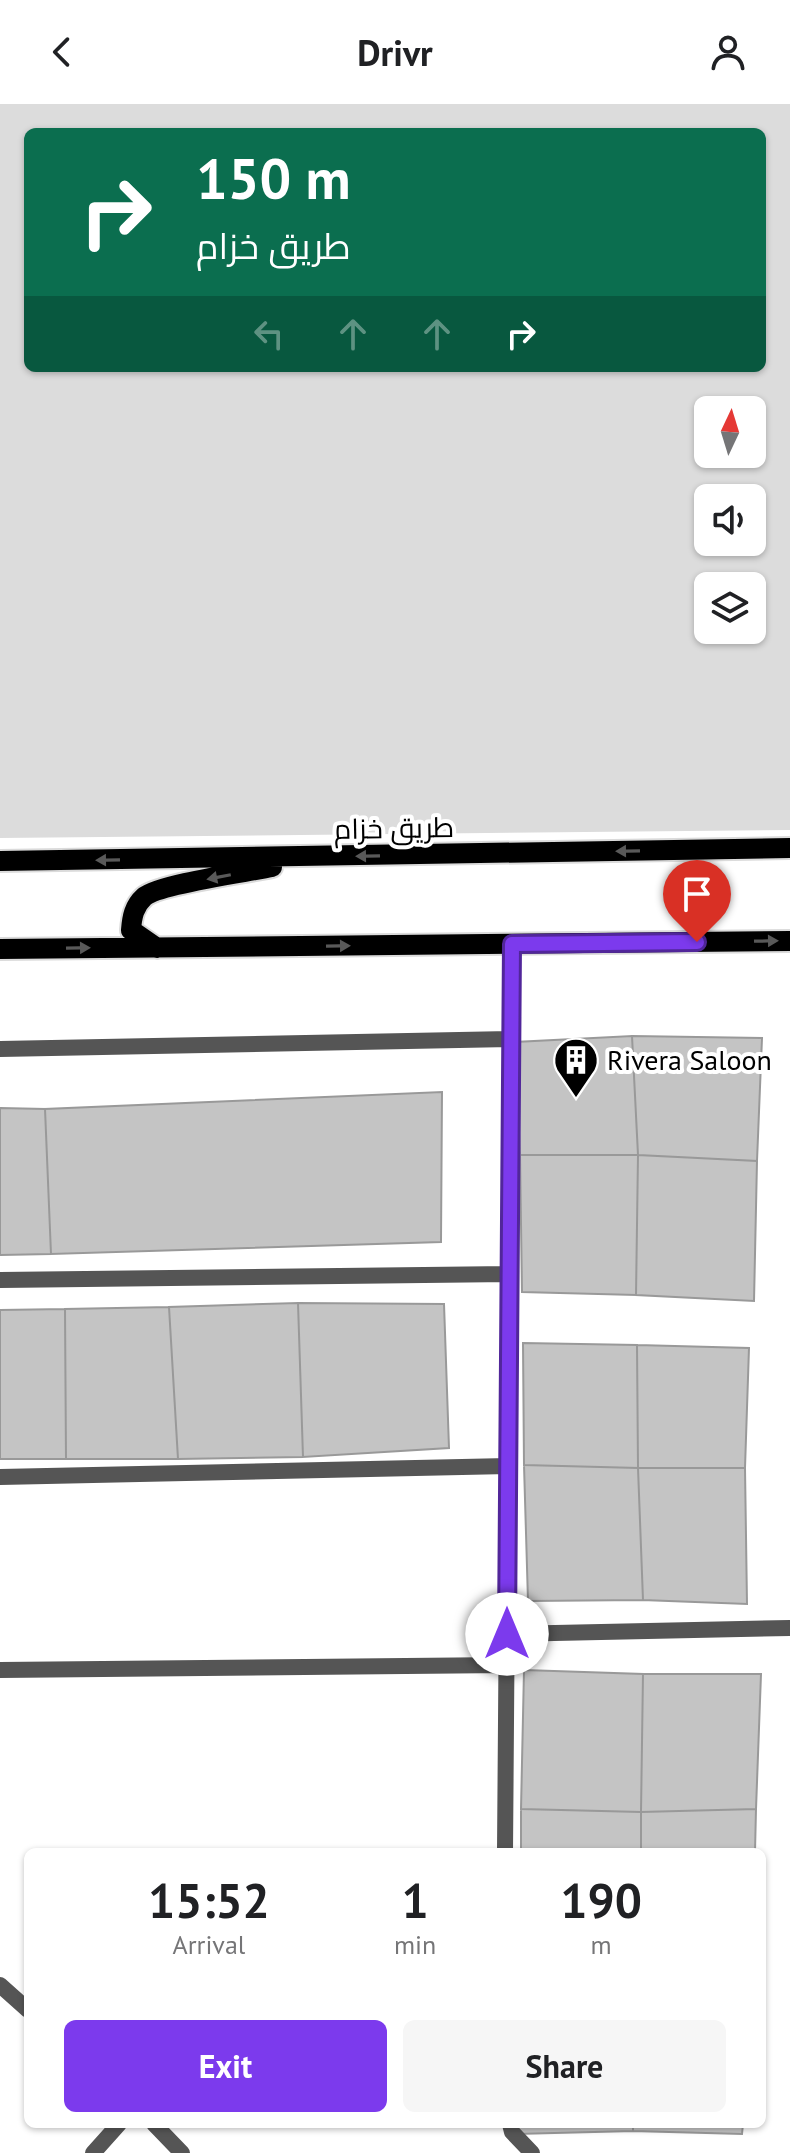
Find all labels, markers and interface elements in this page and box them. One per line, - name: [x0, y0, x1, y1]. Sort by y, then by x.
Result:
- text: Drivr: [357, 29, 433, 76]
- icon: back: [40, 30, 84, 74]
- icon: person: [706, 30, 750, 74]
- text: 150 m: [196, 142, 351, 214]
- icon: right: [64, 160, 168, 264]
- text: طريق خزام: [196, 222, 351, 269]
- icon: left: [247, 312, 291, 356]
- icon: ahead: [331, 312, 375, 356]
- icon: ahead: [415, 312, 459, 356]
- icon: right: [499, 312, 543, 356]
- north arrow: [694, 396, 766, 468]
- map controls: [694, 396, 766, 644]
- button: sound: [694, 484, 766, 556]
- button: layers: [694, 572, 766, 644]
- street label: طريق خزام: [333, 808, 455, 849]
- one-way arrow: [615, 845, 640, 858]
- one-way arrow: [355, 850, 380, 863]
- one-way arrow: [95, 854, 120, 866]
- pin: [663, 860, 731, 942]
- one-way arrow: [206, 872, 231, 884]
- icon: arrive: [675, 872, 719, 916]
- one-way arrow: [754, 935, 779, 947]
- one-way arrow: [326, 940, 351, 952]
- one-way arrow: [66, 942, 91, 955]
- building icon: Rivera Saloon: [552, 1036, 600, 1099]
- place label: Rivera Saloon: [607, 1041, 772, 1078]
- position arrow: [465, 1592, 549, 1676]
- text: 15:52: [148, 1869, 270, 1931]
- text: 1: [401, 1869, 429, 1931]
- text: 190: [560, 1869, 642, 1931]
- text: Arrival: [173, 1928, 245, 1961]
- text: min: [394, 1928, 436, 1961]
- text: m: [591, 1928, 612, 1961]
- button: Exit: [64, 2020, 387, 2112]
- button: Share: [403, 2020, 726, 2112]

